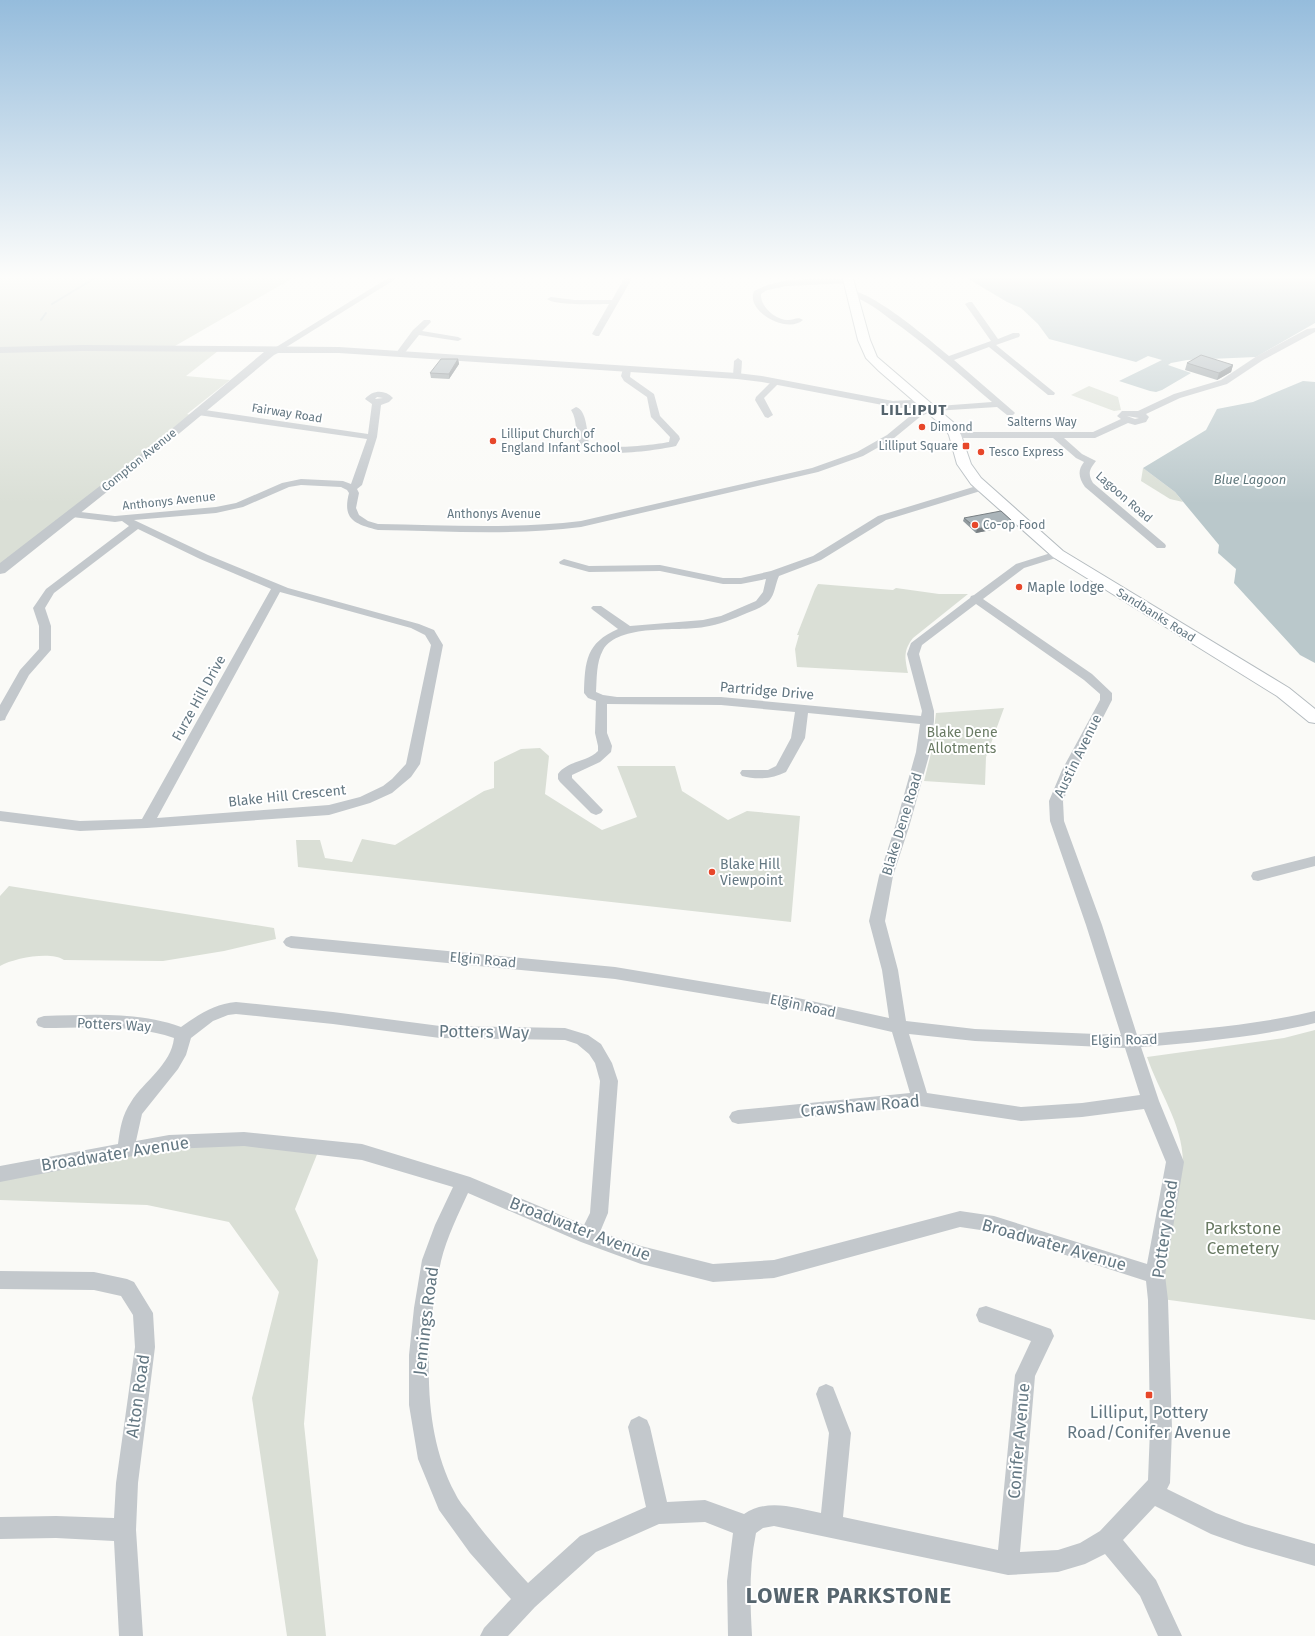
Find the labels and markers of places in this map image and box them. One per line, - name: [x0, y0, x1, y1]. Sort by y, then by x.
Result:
- place label: Dimond: [930, 420, 973, 434]
- marker: Dimond: [917, 422, 927, 432]
- place label: Lilliput Church of England Infant School: [501, 427, 621, 455]
- marker: Lilliput Church of England Infant School: [488, 436, 498, 446]
- place label: Lilliput Square: [879, 439, 958, 453]
- marker: Lilliput Square: [961, 441, 971, 451]
- place label: Tesco Express: [989, 445, 1064, 459]
- marker: Tesco Express: [976, 447, 986, 457]
- place label: Co-op Food: [983, 518, 1045, 532]
- marker: Co-op Food: [970, 520, 980, 530]
- place label: Maple lodge: [1027, 579, 1104, 596]
- marker: Maple lodge: [1014, 582, 1024, 592]
- place label: Blake Hill Viewpoint: [720, 856, 784, 889]
- marker: Blake Hill Viewpoint: [707, 867, 717, 877]
- marker: Lilliput, Pottery Road/Conifer Avenue: [1144, 1390, 1154, 1400]
- place label: Lilliput, Pottery Road/Conifer Avenue: [1067, 1402, 1231, 1443]

